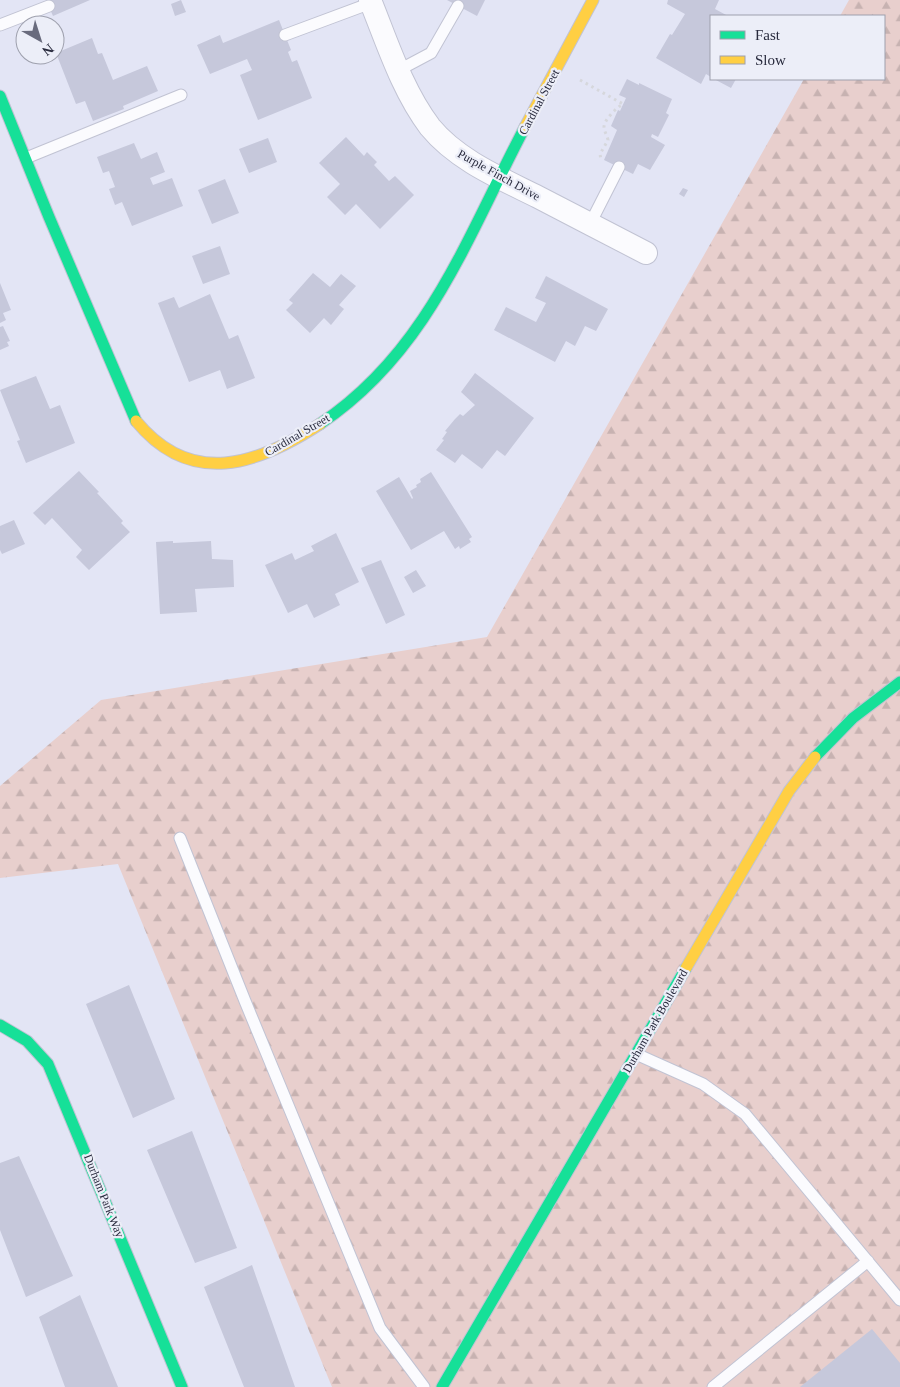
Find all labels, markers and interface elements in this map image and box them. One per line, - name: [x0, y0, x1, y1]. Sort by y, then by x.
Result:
- north arrow: [15, 15, 65, 65]
- legend: [710, 15, 885, 80]
- text: Fast: [755, 27, 781, 43]
- text: N: [39, 41, 57, 59]
- text: Slow: [755, 52, 786, 68]
- street label: Cardinal Street: [516, 66, 562, 137]
- street label: Purple Finch Drive: [455, 147, 543, 203]
- street label: Cardinal Street: [262, 411, 332, 459]
- street label: Durham Park Boulevard: [620, 967, 690, 1075]
- street label: Durham Park Way: [81, 1152, 127, 1240]

